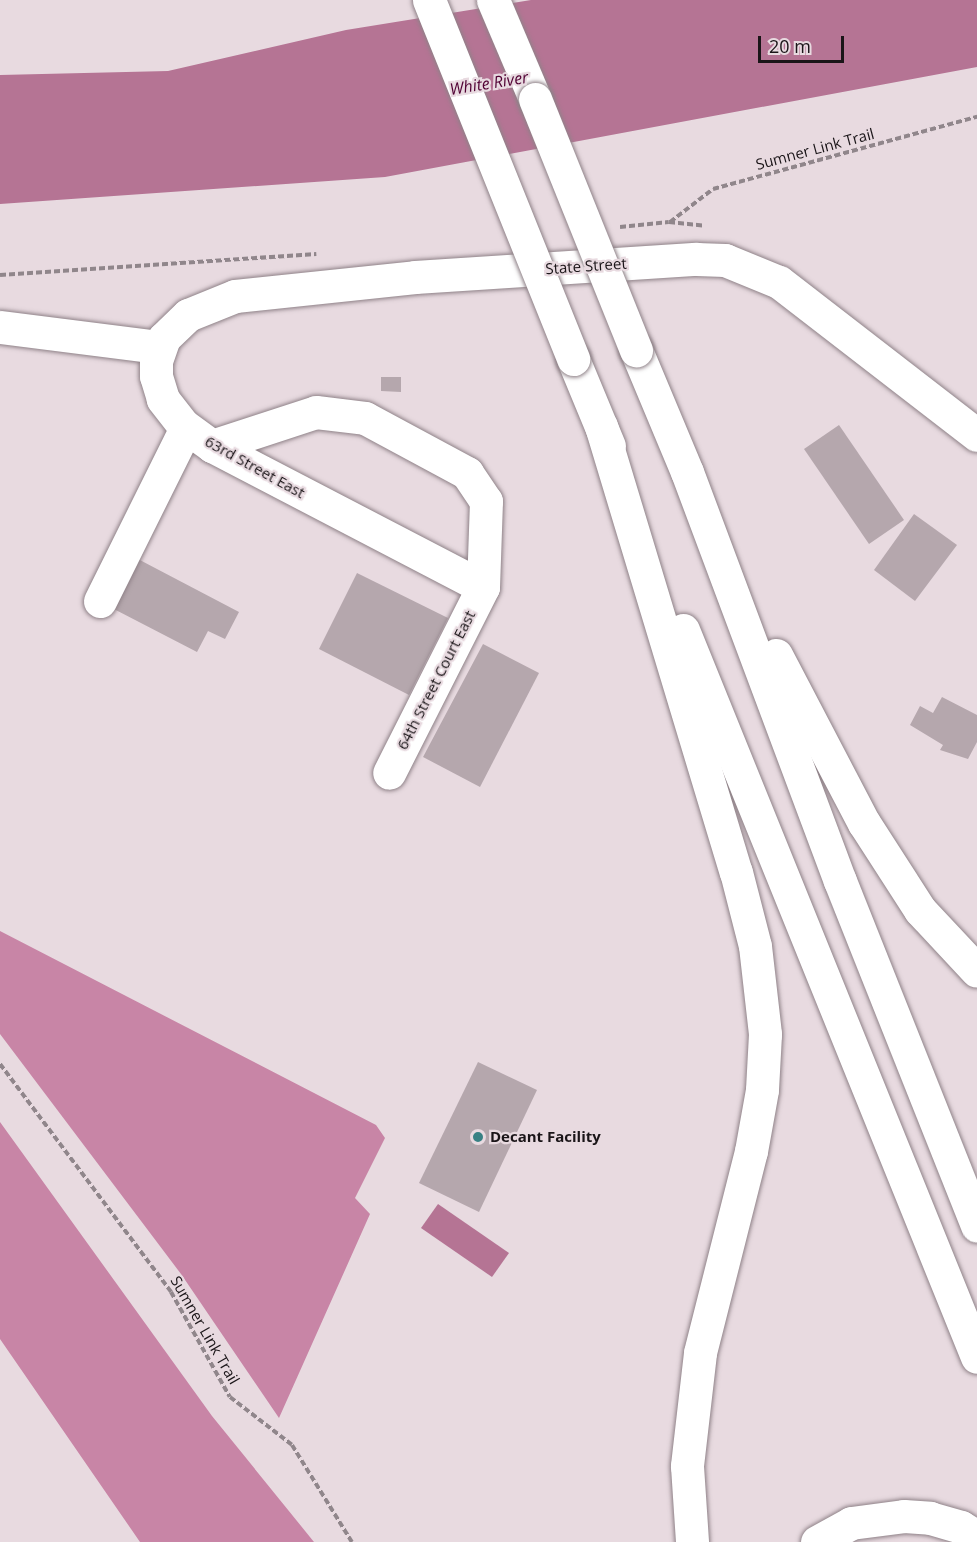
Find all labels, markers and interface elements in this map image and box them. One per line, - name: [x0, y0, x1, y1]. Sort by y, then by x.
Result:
- scale bar: [761, 24, 846, 62]
- text: 20 m: [769, 34, 811, 58]
- water label: White River: [448, 67, 530, 99]
- street label: Sumner Link Trail: [754, 125, 876, 173]
- street label: State Street: [545, 254, 627, 278]
- street label: 63rd Street East: [202, 432, 308, 502]
- street label: 64th Street Court East: [393, 607, 479, 753]
- place label: Decant Facility: [490, 1128, 601, 1146]
- marker: Decant Facility: [471, 1130, 485, 1144]
- street label: Sumner Link Trail: [167, 1273, 243, 1387]

